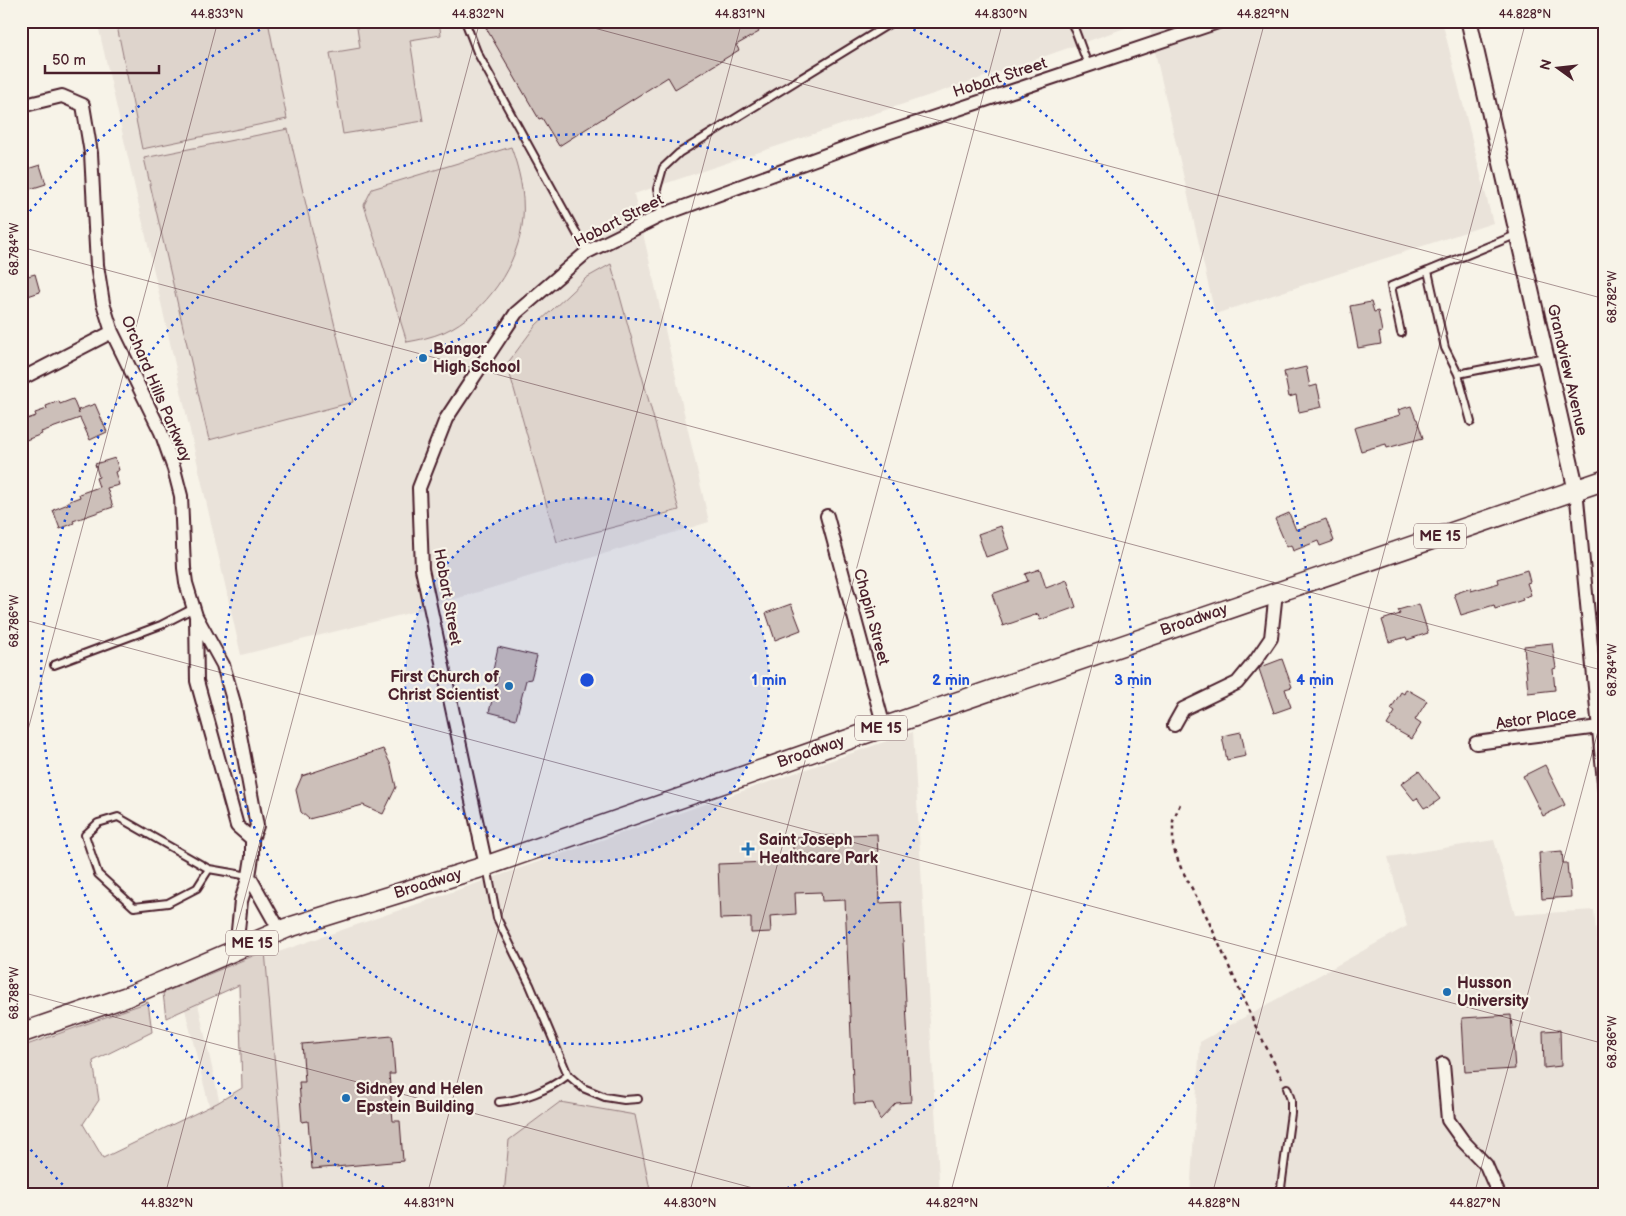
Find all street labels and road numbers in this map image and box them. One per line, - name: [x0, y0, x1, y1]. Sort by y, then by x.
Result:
- street label: Hobart Street: [951, 54, 1049, 102]
- street label: Hobart Street: [571, 190, 667, 252]
- street label: Grandview Avenue: [1543, 302, 1591, 438]
- street label: Orchard Hills Parkway: [117, 313, 196, 466]
- road number: ME 15: [1414, 524, 1466, 548]
- street label: Hobart Street: [429, 547, 465, 647]
- street label: Chapin Street: [849, 567, 893, 667]
- street label: Broadway: [1158, 599, 1231, 640]
- street label: Astor Place: [1494, 704, 1578, 734]
- road number: ME 15: [855, 716, 907, 740]
- street label: Broadway: [775, 731, 848, 772]
- street label: Broadway: [392, 864, 465, 903]
- road number: ME 15: [226, 930, 278, 956]

